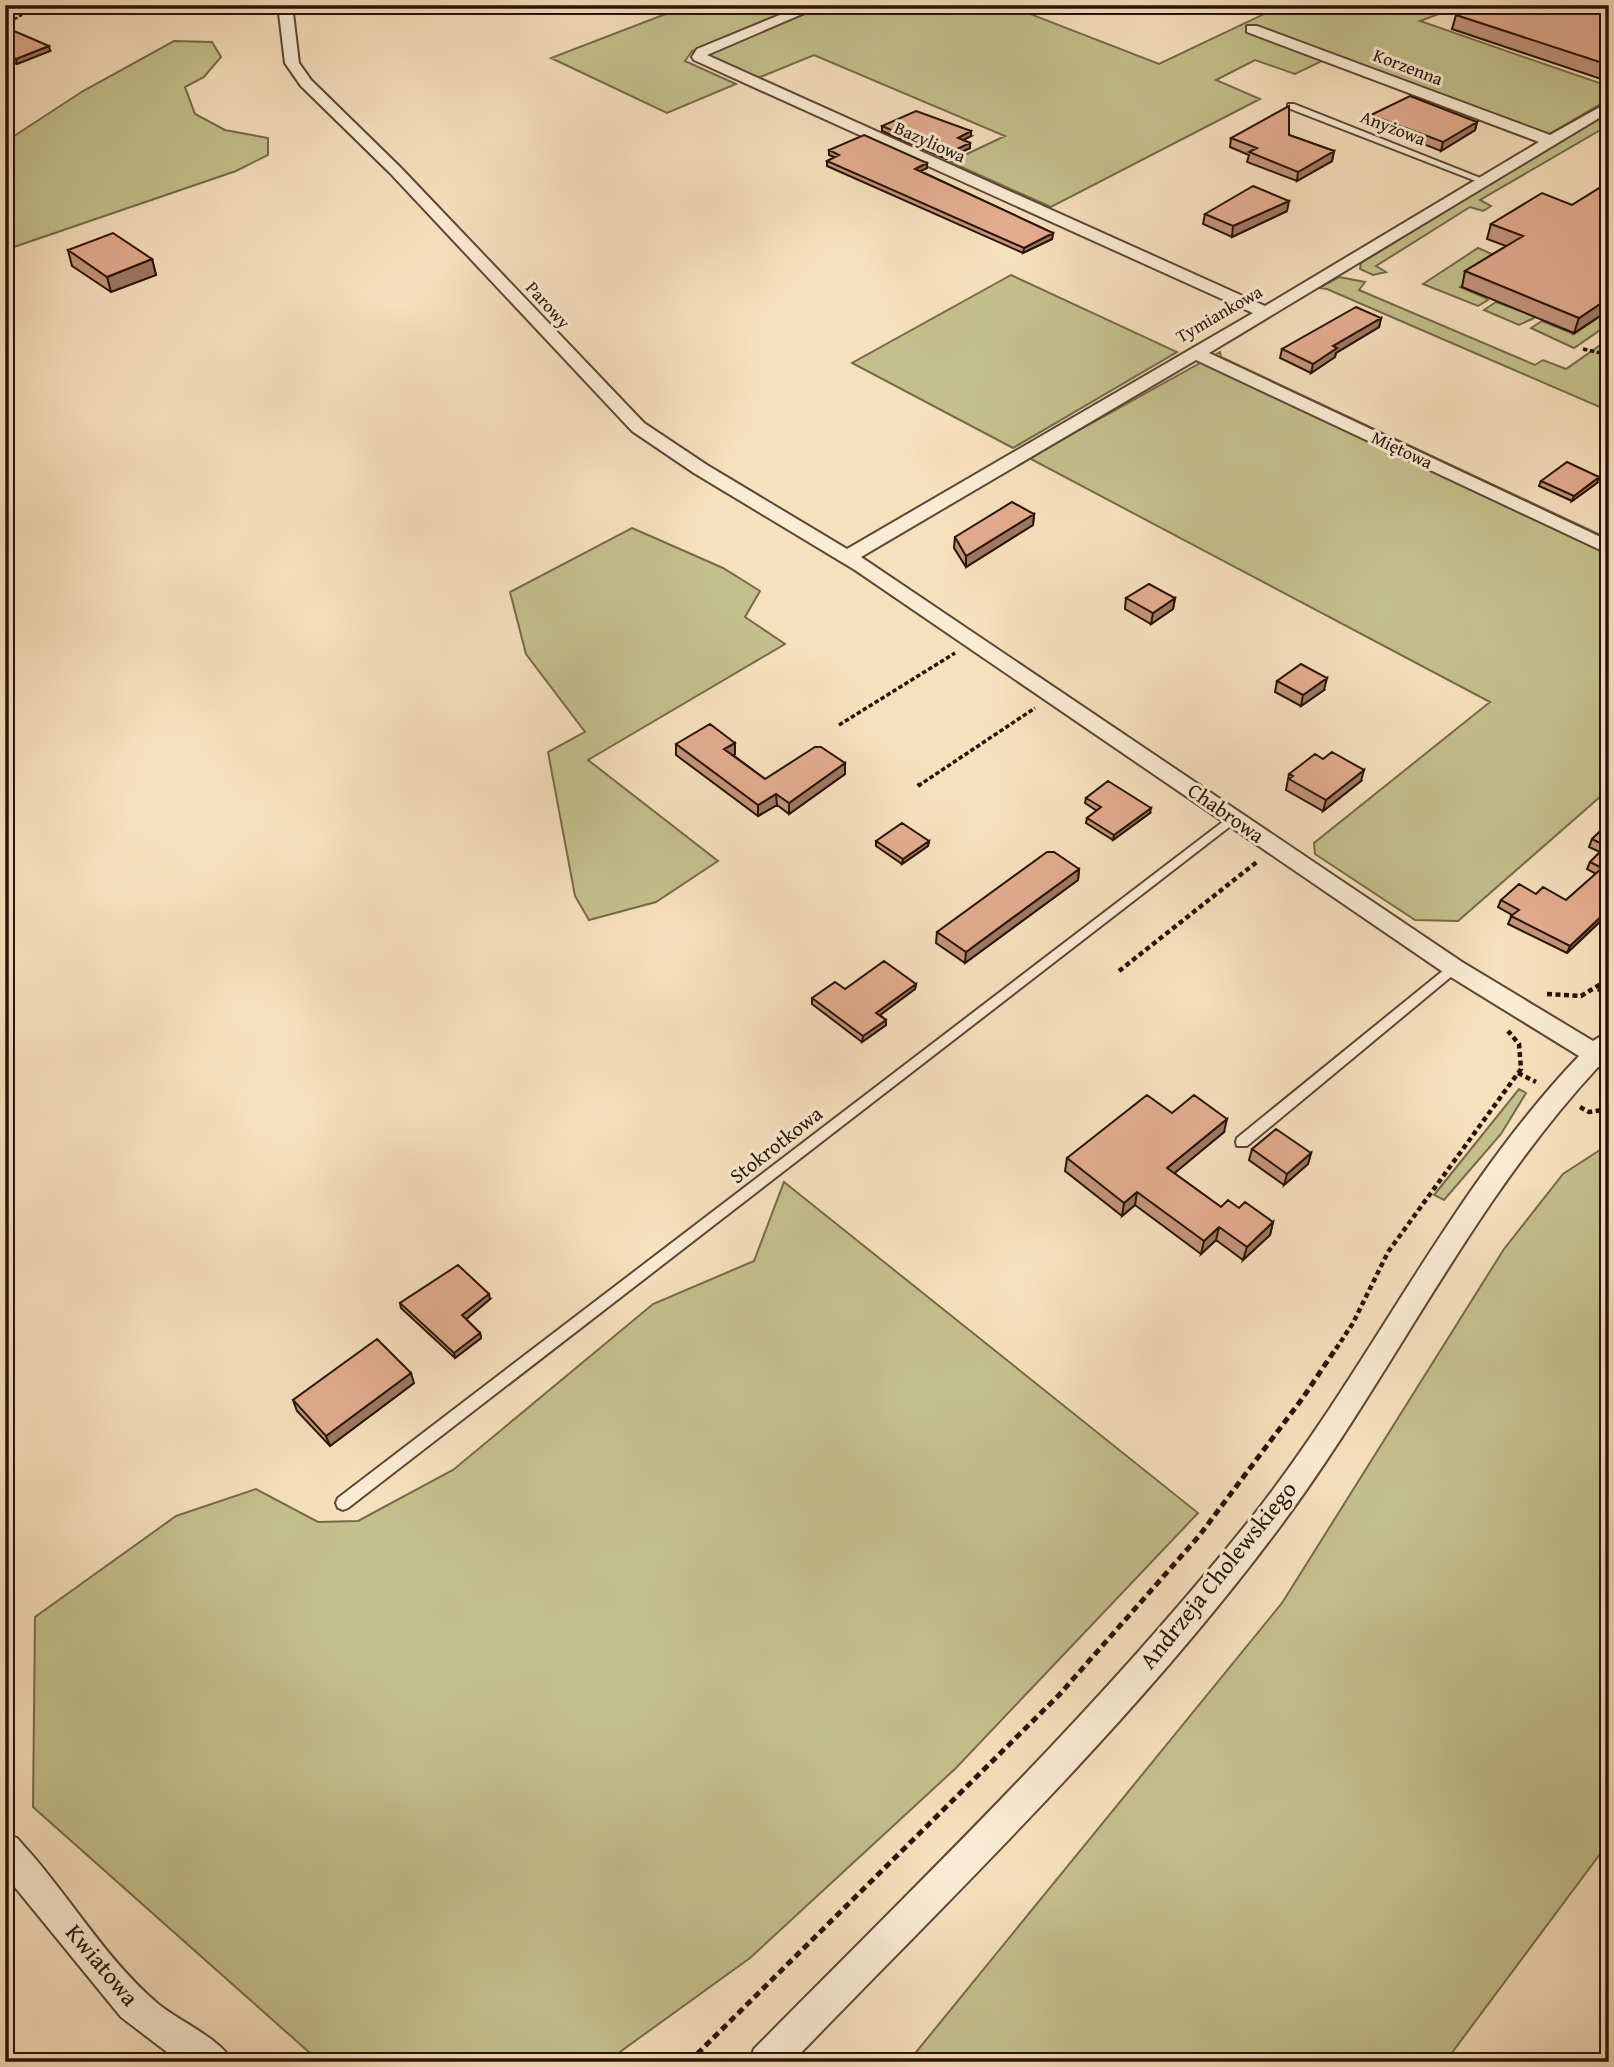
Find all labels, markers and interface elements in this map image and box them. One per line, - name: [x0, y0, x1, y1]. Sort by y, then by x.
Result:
- street label: Korzenna: [1370, 41, 1447, 92]
- street label: Anyżowa: [1357, 103, 1430, 152]
- street label: Bazyliowa: [890, 114, 971, 169]
- street label: Parowy: [520, 275, 577, 335]
- street label: Tymiankowa: [1170, 278, 1268, 349]
- street label: Miętowa: [1367, 424, 1438, 476]
- street label: Chabrowa: [1182, 775, 1271, 850]
- street label: Stokrotkowa: [723, 1098, 829, 1191]
- street label: Andrzeja Cholewskiego: [1131, 1473, 1305, 1676]
- street label: Kwiatowa: [58, 1916, 148, 2014]

